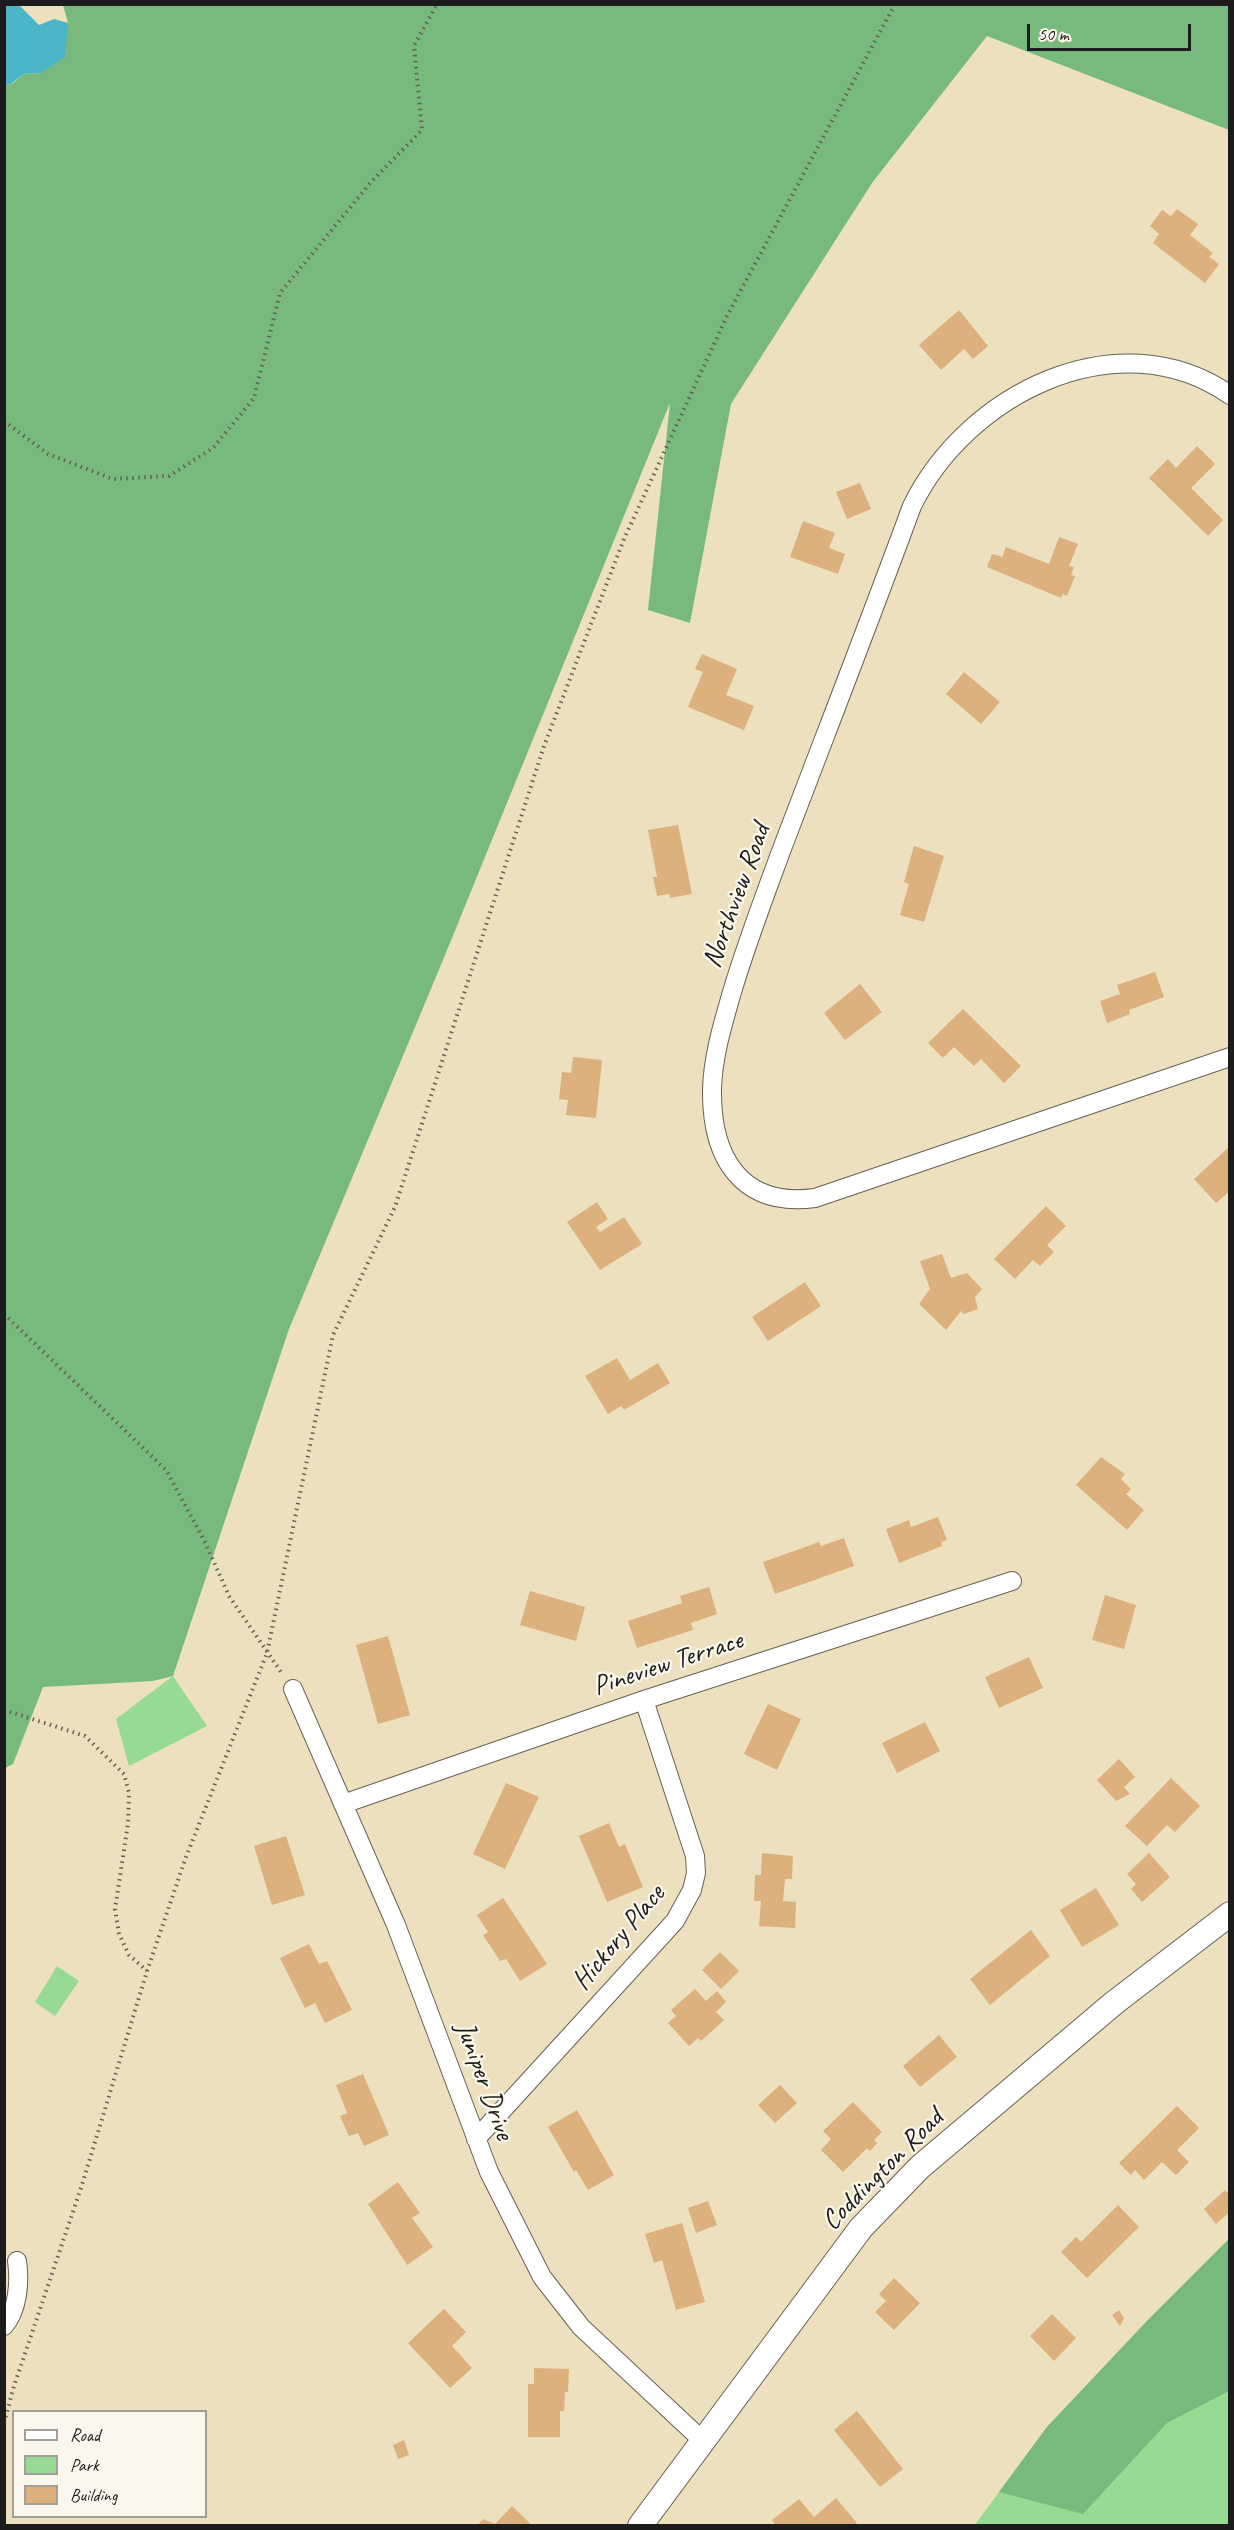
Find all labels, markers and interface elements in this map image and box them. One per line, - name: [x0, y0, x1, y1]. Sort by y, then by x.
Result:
- scale bar: [1030, 12, 1194, 50]
- text: 50 m: [1038, 23, 1069, 45]
- street label: Northview Road: [695, 820, 779, 972]
- street label: Pineview Terrace: [589, 1624, 747, 1704]
- street label: Hickory Place: [565, 1879, 673, 1997]
- street label: Juniper Drive: [447, 2017, 521, 2145]
- street label: Coddington Road: [815, 2102, 951, 2238]
- legend: [12, 2410, 207, 2518]
- text: Road: [70, 2424, 100, 2446]
- text: Park: [70, 2454, 99, 2476]
- text: Building: [70, 2484, 117, 2506]

